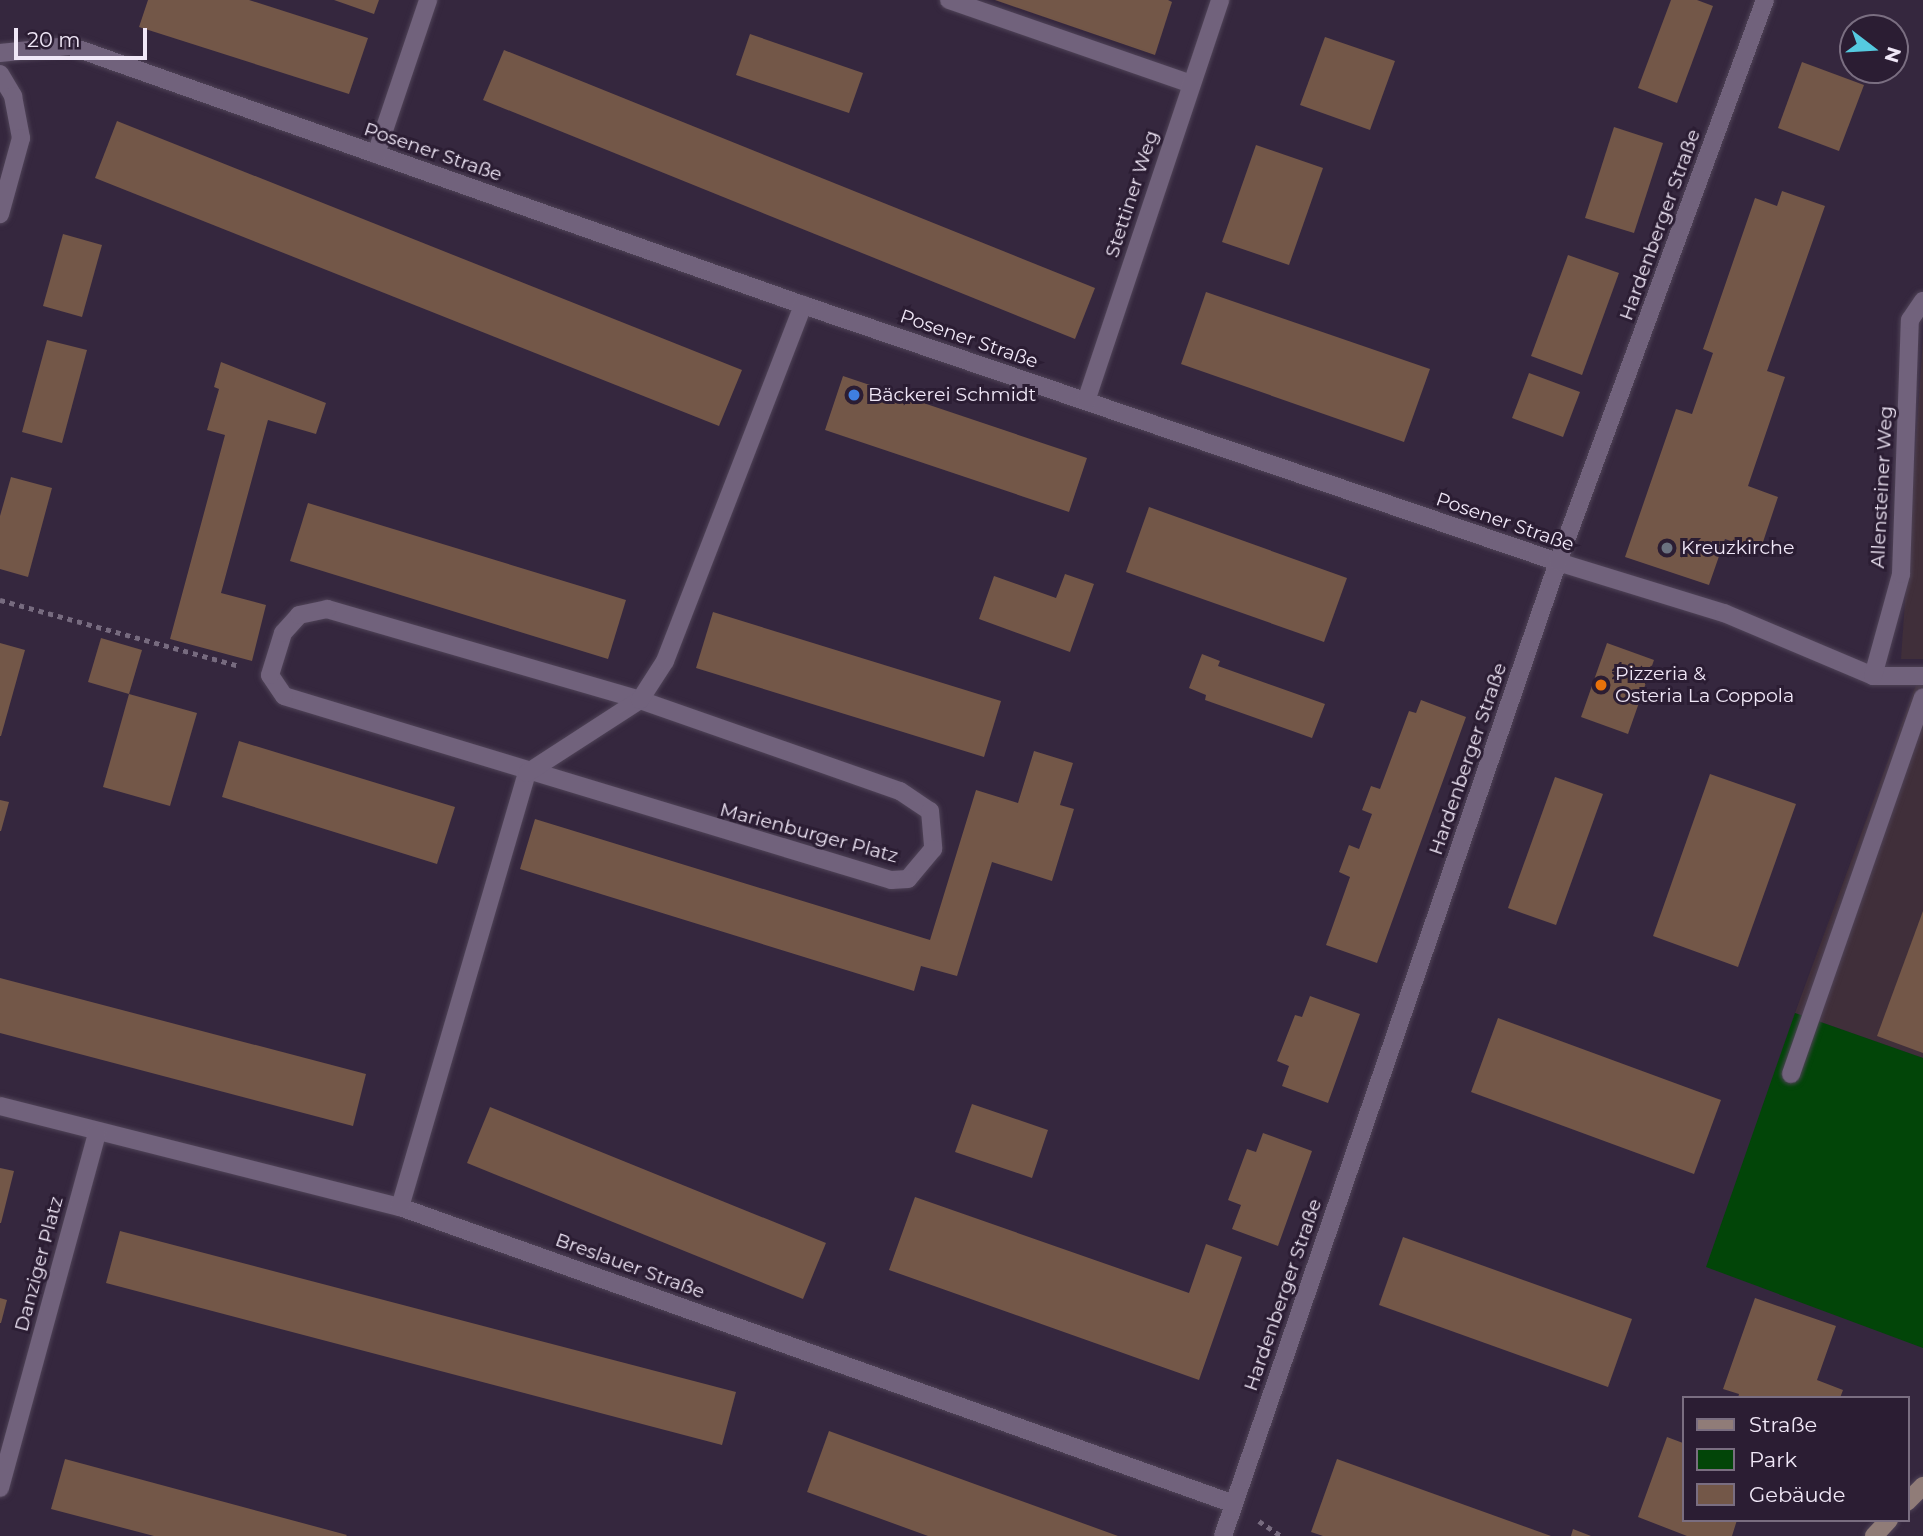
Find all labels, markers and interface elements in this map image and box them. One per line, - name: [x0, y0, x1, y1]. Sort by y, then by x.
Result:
- scale bar: [18, 14, 150, 58]
- north arrow: [1839, 14, 1909, 84]
- text: 20 m: [27, 27, 81, 52]
- text: N: [1879, 44, 1906, 65]
- street label: Posener Straße: [361, 118, 505, 186]
- street label: Hardenberger Straße: [1615, 126, 1705, 324]
- street label: Stettiner Weg: [1101, 128, 1163, 260]
- street label: Posener Straße: [897, 305, 1041, 373]
- place label: Bäckerei Schmidt: [868, 384, 1036, 406]
- marker: Bäckerei Schmidt: [846, 387, 862, 403]
- street label: Allensteiner Weg: [1866, 405, 1898, 569]
- street label: Posener Straße: [1433, 488, 1577, 556]
- place label: Kreuzkirche: [1681, 537, 1794, 559]
- marker: Kreuzkirche: [1659, 540, 1675, 556]
- street label: Hardenberger Straße: [1424, 660, 1512, 858]
- place label: Pizzeria & Osteria La Coppola: [1615, 663, 1794, 707]
- marker: Pizzeria & Osteria La Coppola: [1593, 677, 1609, 693]
- street label: Marienburger Platz: [717, 798, 901, 868]
- street label: Danziger Platz: [10, 1194, 68, 1334]
- street label: Hardenberger Straße: [1239, 1196, 1327, 1394]
- street label: Breslauer Straße: [552, 1228, 708, 1304]
- legend: [1682, 1396, 1909, 1522]
- text: Straße: [1749, 1412, 1817, 1437]
- text: Park: [1749, 1447, 1797, 1472]
- text: Gebäude: [1749, 1482, 1846, 1507]

